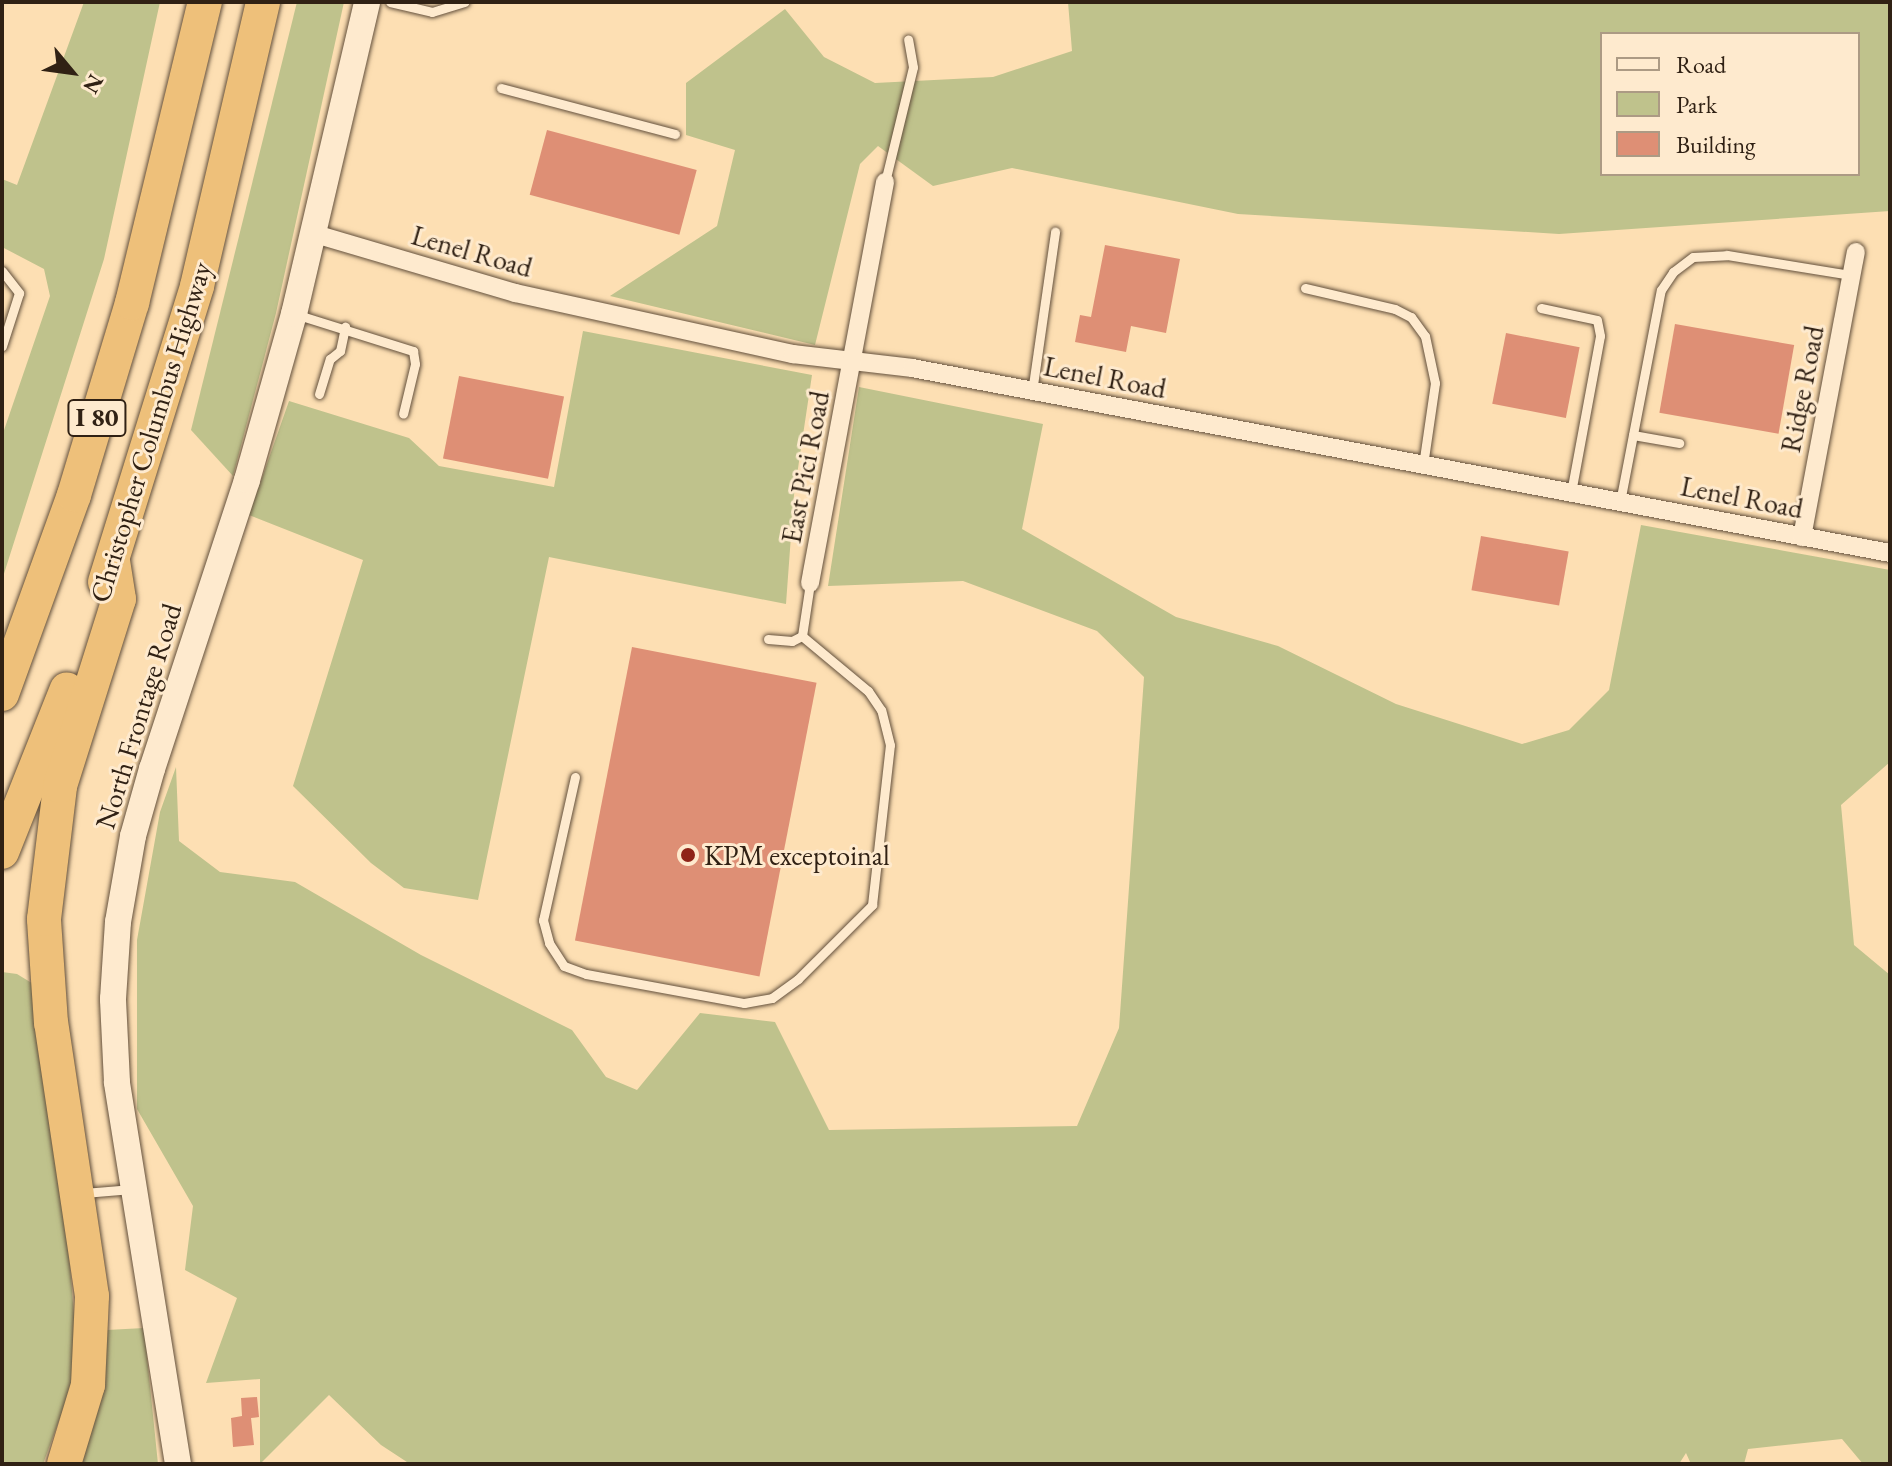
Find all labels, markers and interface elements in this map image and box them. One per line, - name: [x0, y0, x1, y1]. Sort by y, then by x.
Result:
- north arrow: [32, 32, 112, 112]
- legend: [1600, 32, 1860, 176]
- text: Road: [1676, 49, 1726, 80]
- text: N: [76, 69, 110, 99]
- text: Park: [1676, 89, 1717, 120]
- text: Building: [1676, 129, 1756, 160]
- street label: Lenel Road: [408, 218, 536, 284]
- street label: Christopher Columbus Highway: [82, 258, 218, 606]
- street label: Ridge Road: [1773, 323, 1831, 455]
- street label: Lenel Road: [1041, 349, 1169, 405]
- street label: East Pici Road: [774, 388, 836, 546]
- road number: I 80: [67, 396, 127, 440]
- street label: Lenel Road: [1678, 469, 1806, 525]
- street label: North Frontage Road: [88, 599, 188, 833]
- place label: KPM exceptoinal: [704, 838, 890, 872]
- marker: KPM exceptoinal: [679, 846, 697, 864]

